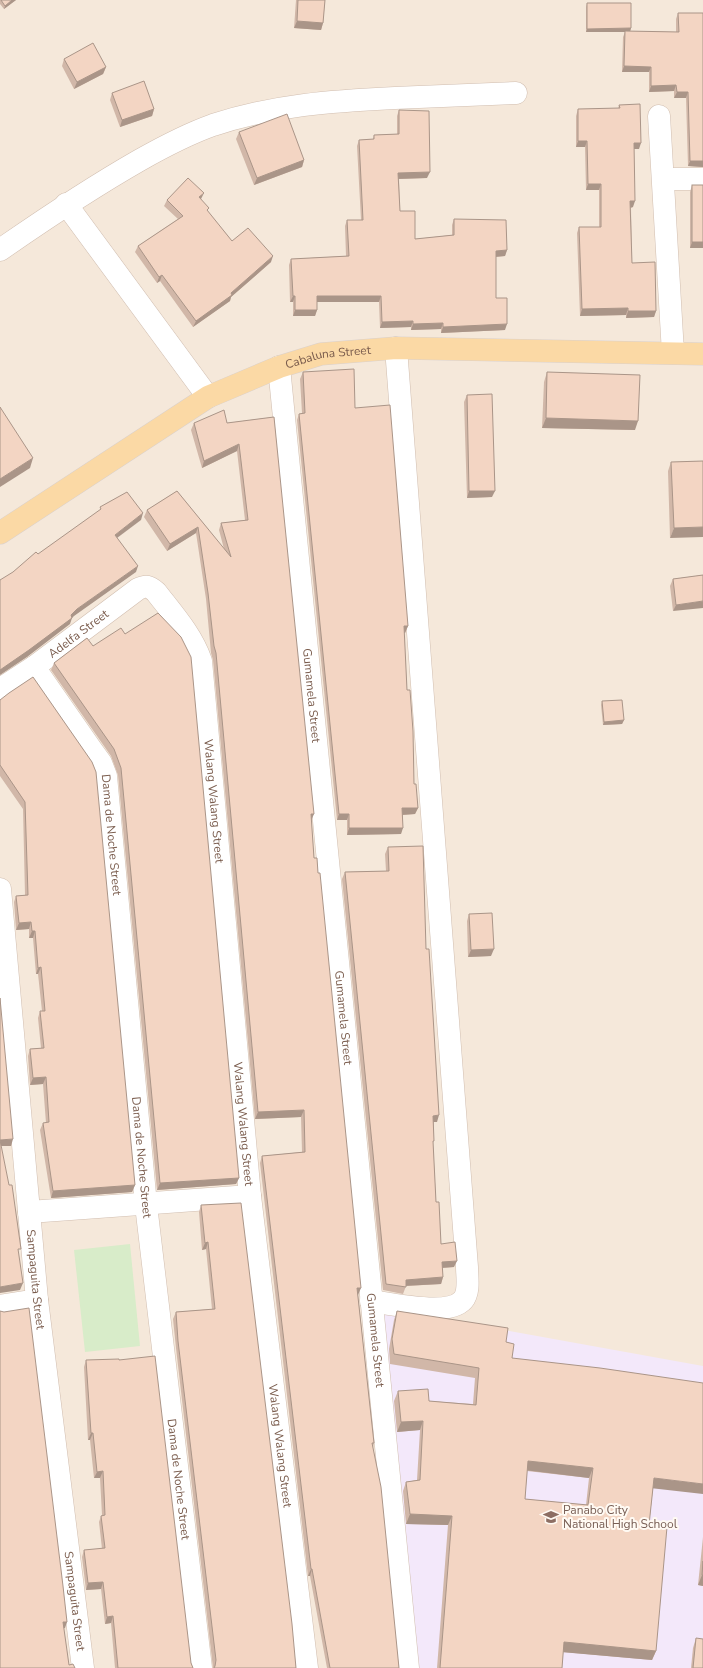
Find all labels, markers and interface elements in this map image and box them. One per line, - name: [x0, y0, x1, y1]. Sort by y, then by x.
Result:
- street label: Cabaluna Street: [283, 342, 372, 373]
- street label: Adelfa Street: [45, 605, 113, 662]
- street label: Gumamela Street: [299, 648, 324, 744]
- street label: Walang Walang Street: [200, 739, 228, 865]
- street label: Dama de Noche Street: [98, 773, 125, 897]
- street label: Gumamela Street: [331, 970, 356, 1066]
- street label: Walang Walang Street: [230, 1061, 257, 1187]
- street label: Dama de Noche Street: [128, 1096, 156, 1220]
- street label: Sampaguita Street: [23, 1229, 49, 1331]
- street label: Gumamela Street: [363, 1292, 388, 1389]
- street label: Walang Walang Street: [265, 1383, 296, 1509]
- street label: Dama de Noche Street: [163, 1418, 194, 1541]
- place label: Panabo City National High School: [563, 1502, 678, 1532]
- school or university icon: Panabo City National High School: [542, 1508, 560, 1526]
- street label: Sampaguita Street: [60, 1550, 89, 1653]

